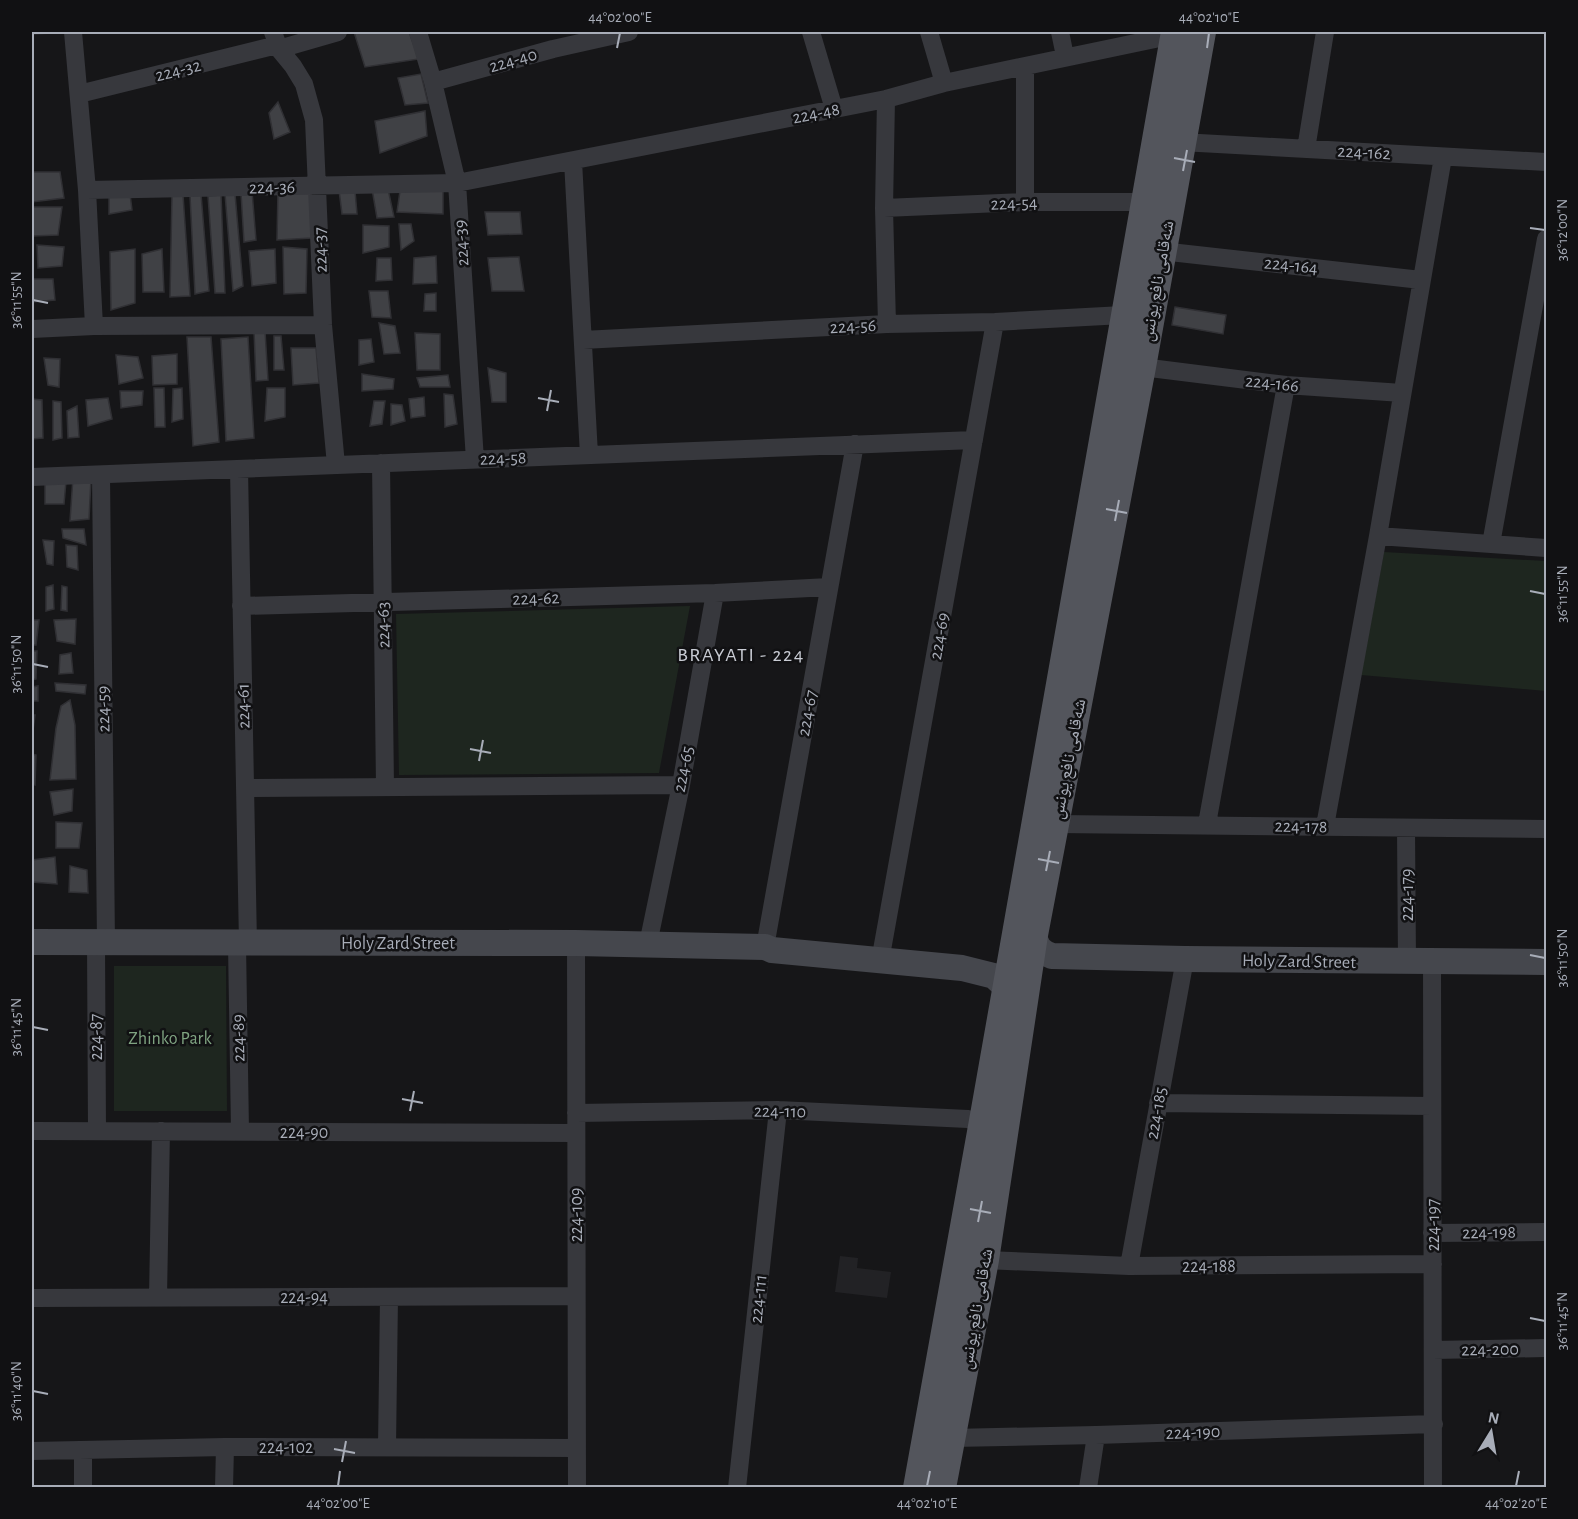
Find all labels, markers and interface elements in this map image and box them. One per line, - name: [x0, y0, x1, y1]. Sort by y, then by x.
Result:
- text: 44°02'00"E: [588, 10, 652, 25]
- text: 44°02'10"E: [1179, 10, 1239, 25]
- street label: 224-40: [487, 46, 539, 76]
- street label: 224-32: [154, 57, 203, 85]
- street label: 224-48: [791, 101, 841, 127]
- street label: 224-162: [1337, 143, 1391, 163]
- street label: 224-36: [249, 179, 295, 197]
- street label: 224-54: [990, 194, 1038, 214]
- text: 36°12'00"N: [1555, 199, 1570, 261]
- street label: 224-39: [451, 219, 473, 267]
- street label: شەقامی نافع یونس: [1139, 219, 1179, 343]
- street label: 224-37: [311, 227, 331, 273]
- street label: 224-164: [1263, 254, 1319, 278]
- text: 36°11'55"N: [9, 271, 24, 329]
- street label: 224-56: [829, 317, 877, 337]
- street label: 224-166: [1244, 372, 1300, 396]
- street label: 224-58: [479, 449, 527, 469]
- text: 36°11'55"N: [1555, 565, 1570, 623]
- street label: 224-62: [512, 589, 560, 609]
- street label: 224-63: [375, 602, 393, 648]
- street label: 224-69: [927, 611, 953, 661]
- text: 36°11'50"N: [9, 634, 24, 694]
- district label: BRAYATI - 224: [677, 645, 805, 665]
- street label: 224-61: [235, 683, 253, 729]
- street label: 224-59: [95, 686, 113, 732]
- street label: 224-67: [795, 689, 821, 738]
- street label: شەقامی نافع یونس: [1048, 698, 1091, 821]
- street label: 224-65: [671, 745, 697, 794]
- street label: 224-178: [1274, 818, 1328, 836]
- street label: 224-179: [1399, 869, 1417, 921]
- text: 36°11'50"N: [1555, 928, 1570, 988]
- street label: Holy Zard Street: [341, 935, 455, 953]
- street label: Holy Zard Street: [1242, 952, 1356, 972]
- text: 36°11'45"N: [9, 998, 24, 1056]
- street label: 224-87: [88, 1014, 106, 1060]
- street label: 224-89: [230, 1014, 248, 1062]
- park label: Zhinko Park: [128, 1030, 212, 1048]
- street label: 224-185: [1144, 1086, 1170, 1141]
- street label: 224-110: [754, 1103, 806, 1121]
- street label: 224-90: [280, 1124, 328, 1142]
- street label: 224-109: [568, 1188, 586, 1242]
- street label: 224-197: [1425, 1199, 1443, 1251]
- street label: 224-198: [1462, 1224, 1516, 1242]
- street label: شەقامی نافع یونس: [958, 1247, 998, 1371]
- street label: 224-188: [1182, 1258, 1236, 1276]
- street label: 224-111: [747, 1274, 771, 1324]
- street label: 224-94: [280, 1289, 328, 1307]
- text: 36°11'45"N: [1555, 1292, 1570, 1350]
- street label: 224-200: [1461, 1340, 1519, 1360]
- text: 36°11'40"N: [9, 1361, 24, 1421]
- north arrow: [1461, 1402, 1521, 1462]
- text: N: [1487, 1409, 1501, 1427]
- street label: 224-190: [1165, 1423, 1221, 1443]
- street label: 224-102: [259, 1439, 313, 1457]
- text: 44°02'00"E: [306, 1496, 370, 1511]
- text: 44°02'10"E: [897, 1496, 957, 1511]
- text: 44°02'20"E: [1485, 1496, 1547, 1511]

